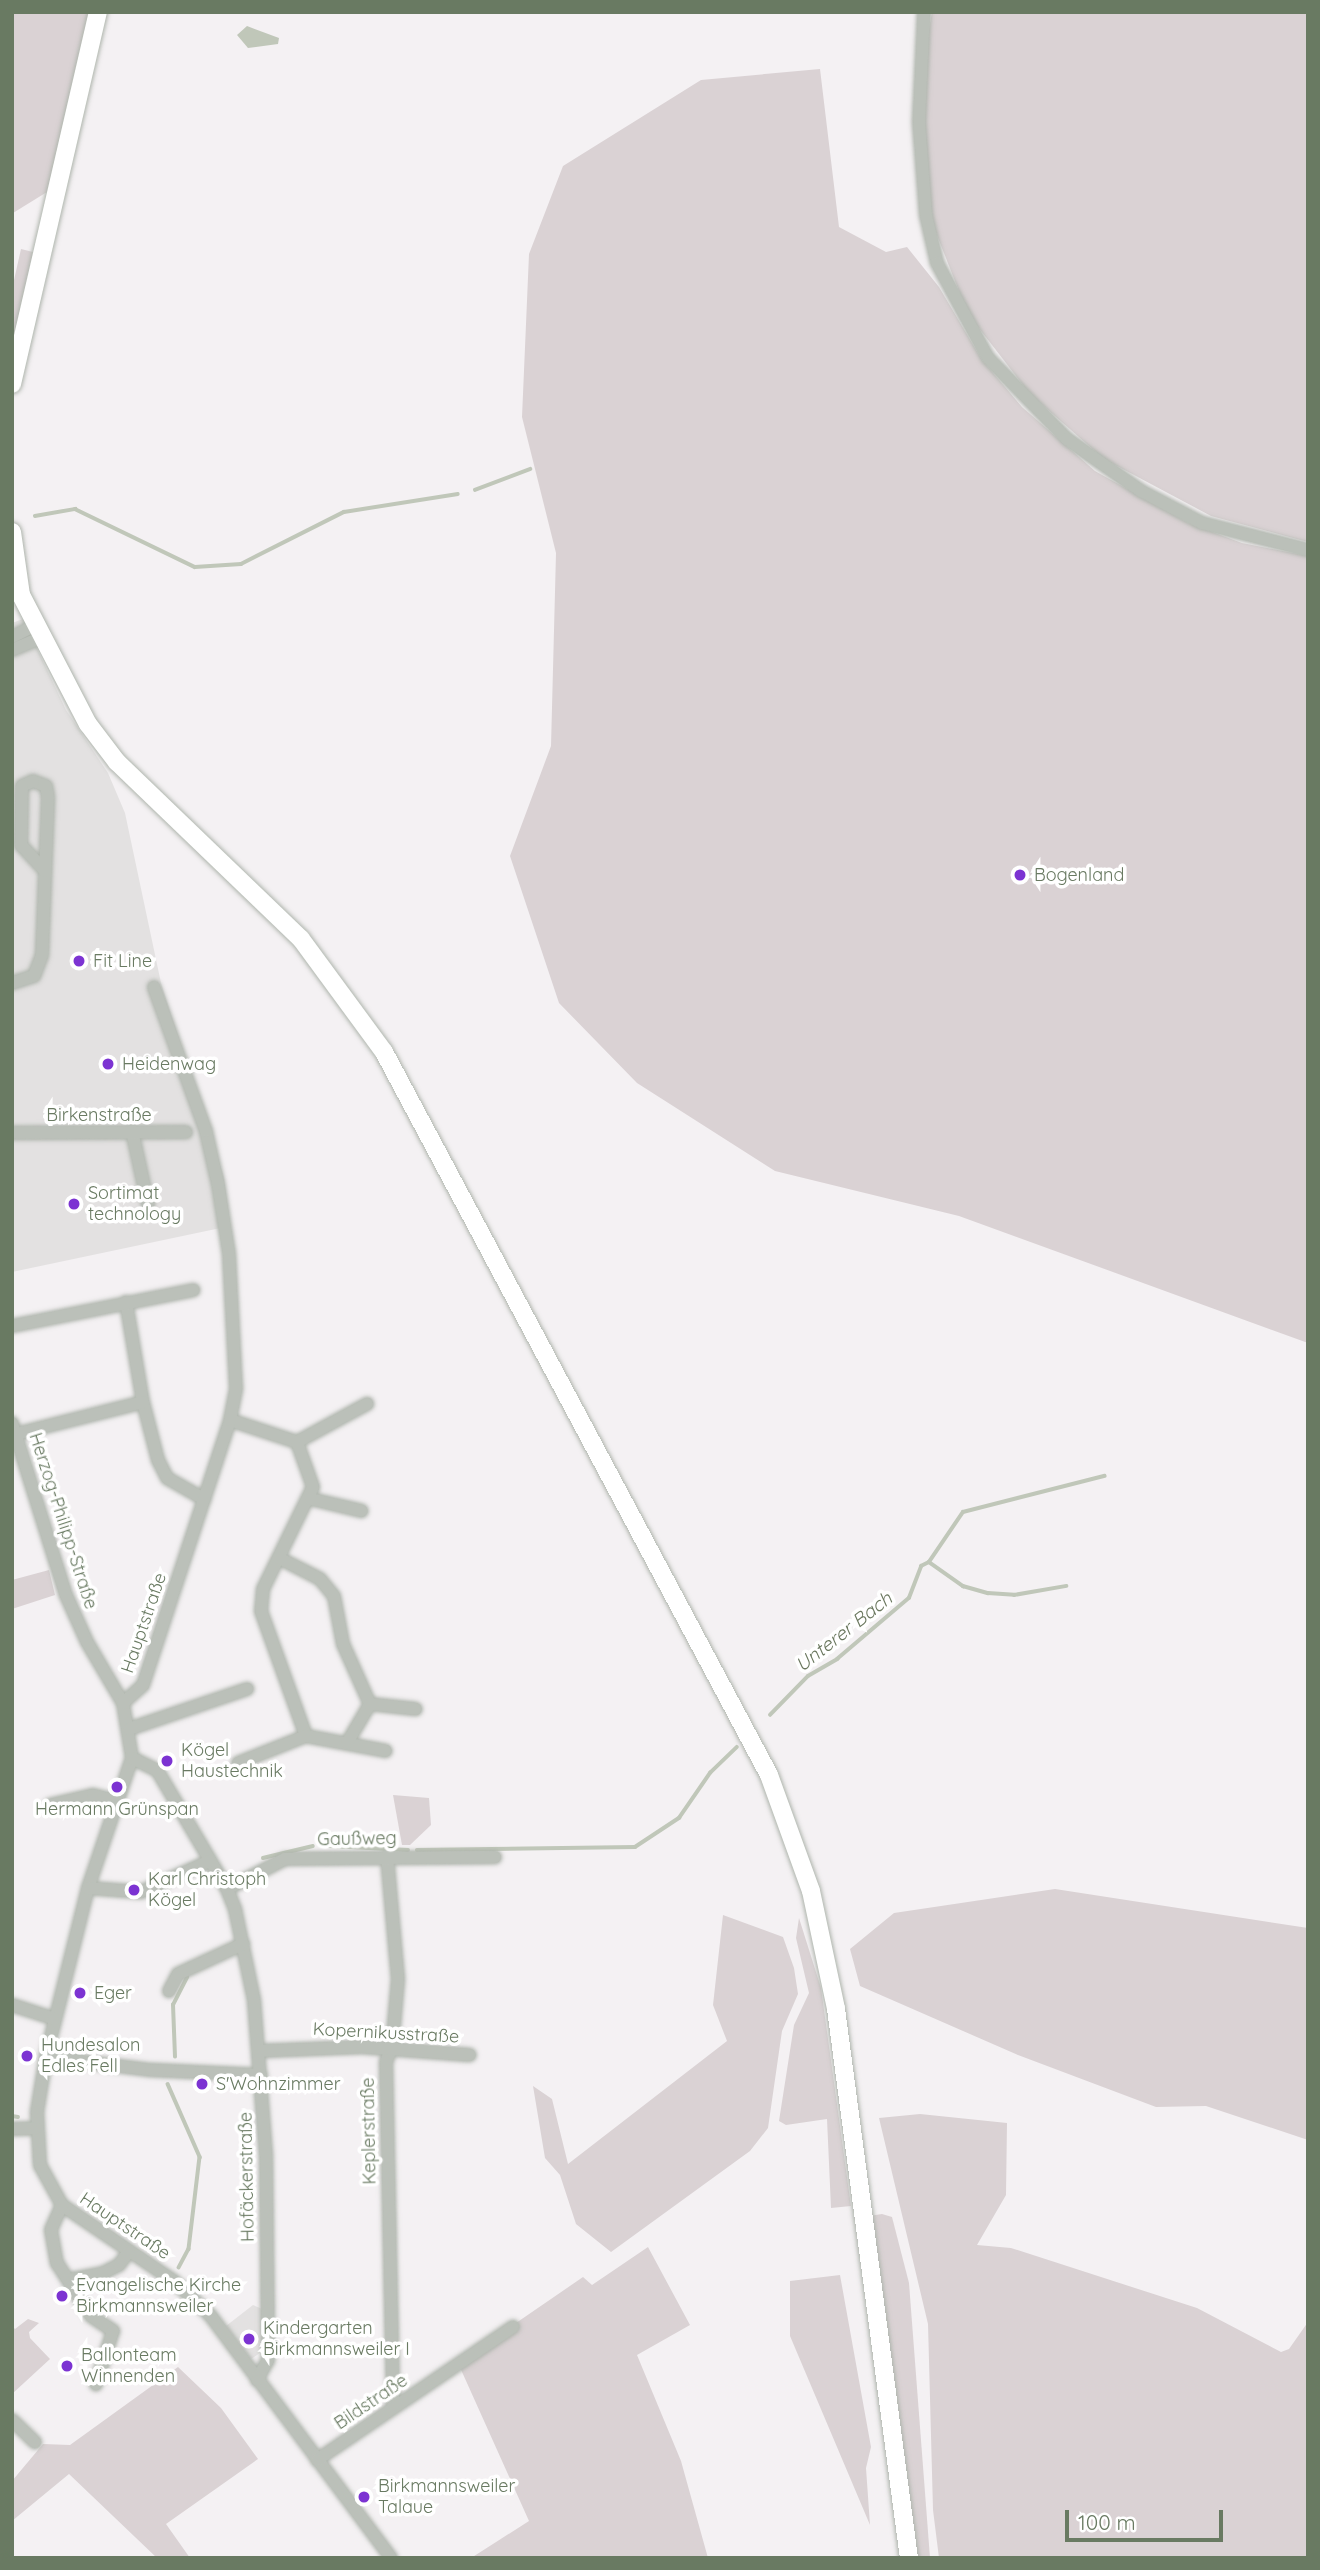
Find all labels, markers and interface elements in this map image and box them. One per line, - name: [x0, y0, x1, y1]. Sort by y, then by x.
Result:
- place label: Bogenland: [1034, 864, 1124, 886]
- marker: Bogenland: [1012, 867, 1028, 883]
- place label: Fit Line: [93, 950, 152, 972]
- marker: Fit Line: [71, 953, 87, 969]
- place label: Heidenwag: [122, 1053, 216, 1075]
- marker: Heidenwag: [100, 1056, 116, 1072]
- street label: Birkenstraße: [46, 1104, 152, 1126]
- place label: Sortimat technology: [88, 1183, 181, 1226]
- marker: Sortimat technology: [66, 1196, 82, 1212]
- street label: Herzog-Philipp-Straße: [24, 1430, 102, 1612]
- street label: Hauptstraße: [117, 1570, 171, 1676]
- water label: Unterer Bach: [791, 1587, 897, 1677]
- place label: Kögel Haustechnik: [181, 1740, 283, 1782]
- marker: Kögel Haustechnik: [159, 1753, 175, 1769]
- marker: Hermann Grünspan: [109, 1779, 125, 1795]
- place label: Hermann Grünspan: [35, 1798, 199, 1820]
- street label: Gaußweg: [317, 1828, 397, 1850]
- place label: Karl Christoph Kögel: [148, 1869, 266, 1912]
- marker: Karl Christoph Kögel: [126, 1882, 142, 1898]
- place label: Eger: [94, 1982, 132, 2004]
- marker: Eger: [72, 1985, 88, 2001]
- street label: Kopernikusstraße: [312, 2018, 460, 2048]
- place label: Hundesalon Edles Fell: [41, 2035, 140, 2078]
- marker: Hundesalon Edles Fell: [19, 2048, 35, 2064]
- place label: S'Wohnzimmer: [216, 2073, 341, 2095]
- marker: S'Wohnzimmer: [194, 2076, 210, 2092]
- street label: Keplerstraße: [357, 2077, 381, 2185]
- street label: Hofäckerstraße: [235, 2112, 259, 2242]
- street label: Hauptstraße: [76, 2188, 174, 2264]
- place label: Evangelische Kirche Birkmannsweiler: [76, 2275, 241, 2318]
- marker: Evangelische Kirche Birkmannsweiler: [54, 2288, 70, 2304]
- place label: Kindergarten Birkmannsweiler I: [263, 2318, 410, 2360]
- marker: Kindergarten Birkmannsweiler I: [241, 2331, 257, 2347]
- place label: Ballonteam Winnenden: [81, 2345, 177, 2388]
- marker: Ballonteam Winnenden: [59, 2358, 75, 2374]
- street label: Bildstraße: [330, 2370, 412, 2434]
- place label: Birkmannsweiler Talaue: [378, 2476, 515, 2518]
- marker: Birkmannsweiler Talaue: [356, 2489, 372, 2505]
- scale bar: [1068, 2496, 1226, 2540]
- text: 100 m: [1078, 2509, 1136, 2535]

